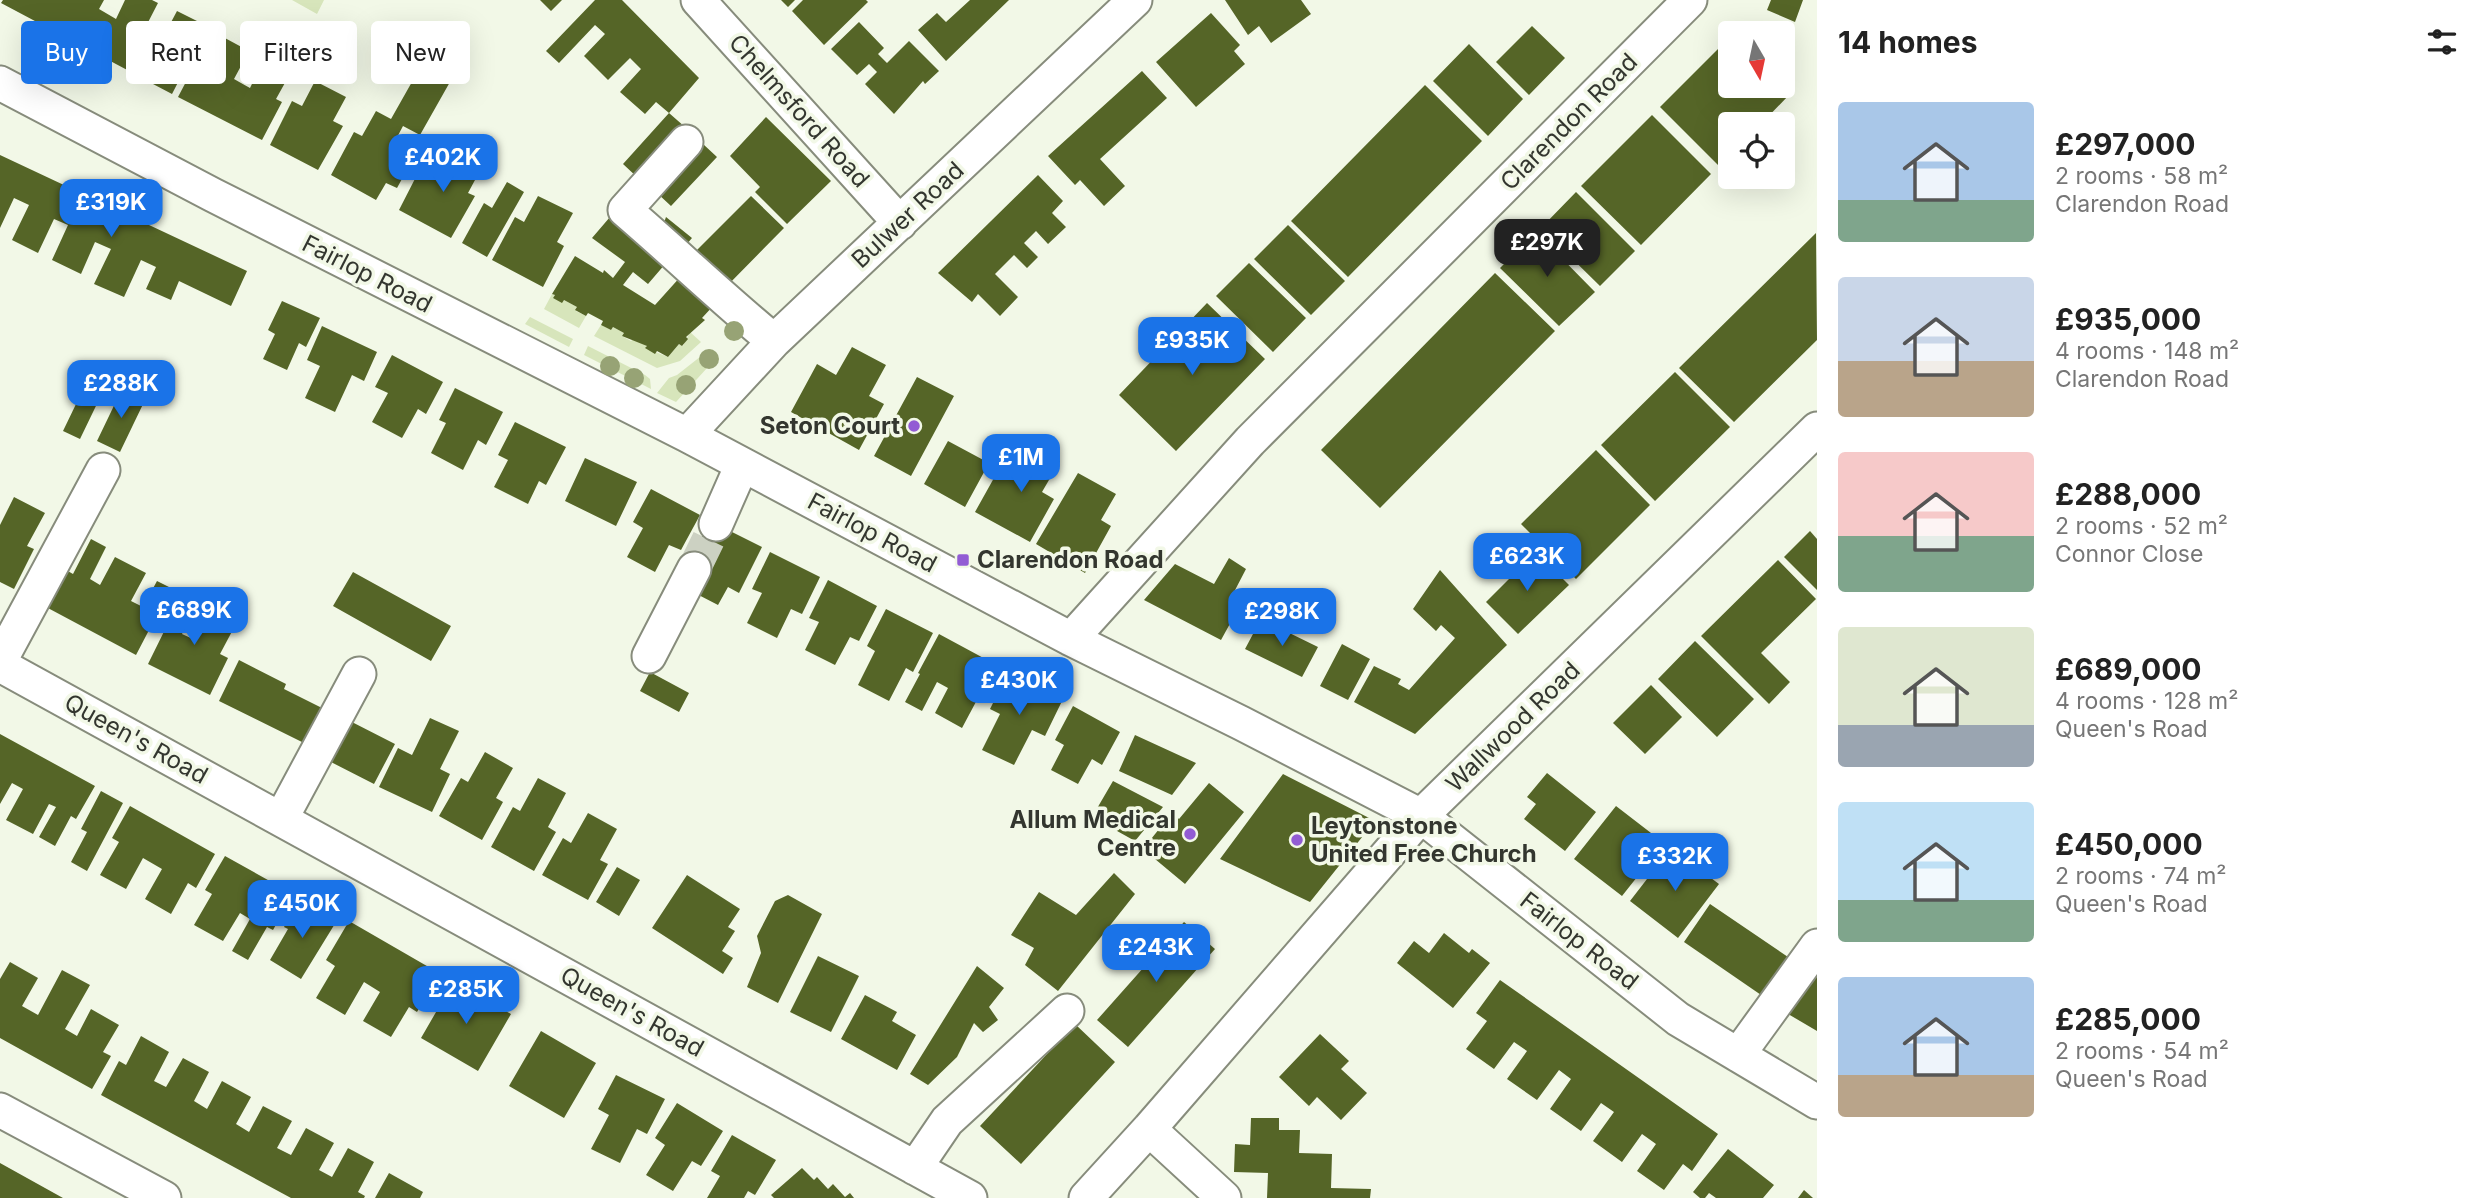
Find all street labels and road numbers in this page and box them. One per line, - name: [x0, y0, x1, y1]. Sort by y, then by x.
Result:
- street label: Chelmsford Road: [723, 28, 876, 193]
- street label: Clarendon Road: [1494, 47, 1643, 196]
- street label: Bulwer Road: [846, 155, 970, 274]
- street label: Fairlop Road: [297, 228, 437, 319]
- street label: Fairlop Road: [803, 486, 942, 579]
- street label: Wallwood Road: [1440, 655, 1586, 798]
- street label: Queen's Road: [60, 687, 213, 790]
- street label: Fairlop Road: [1514, 886, 1644, 996]
- street label: Queen's Road: [556, 960, 709, 1063]

